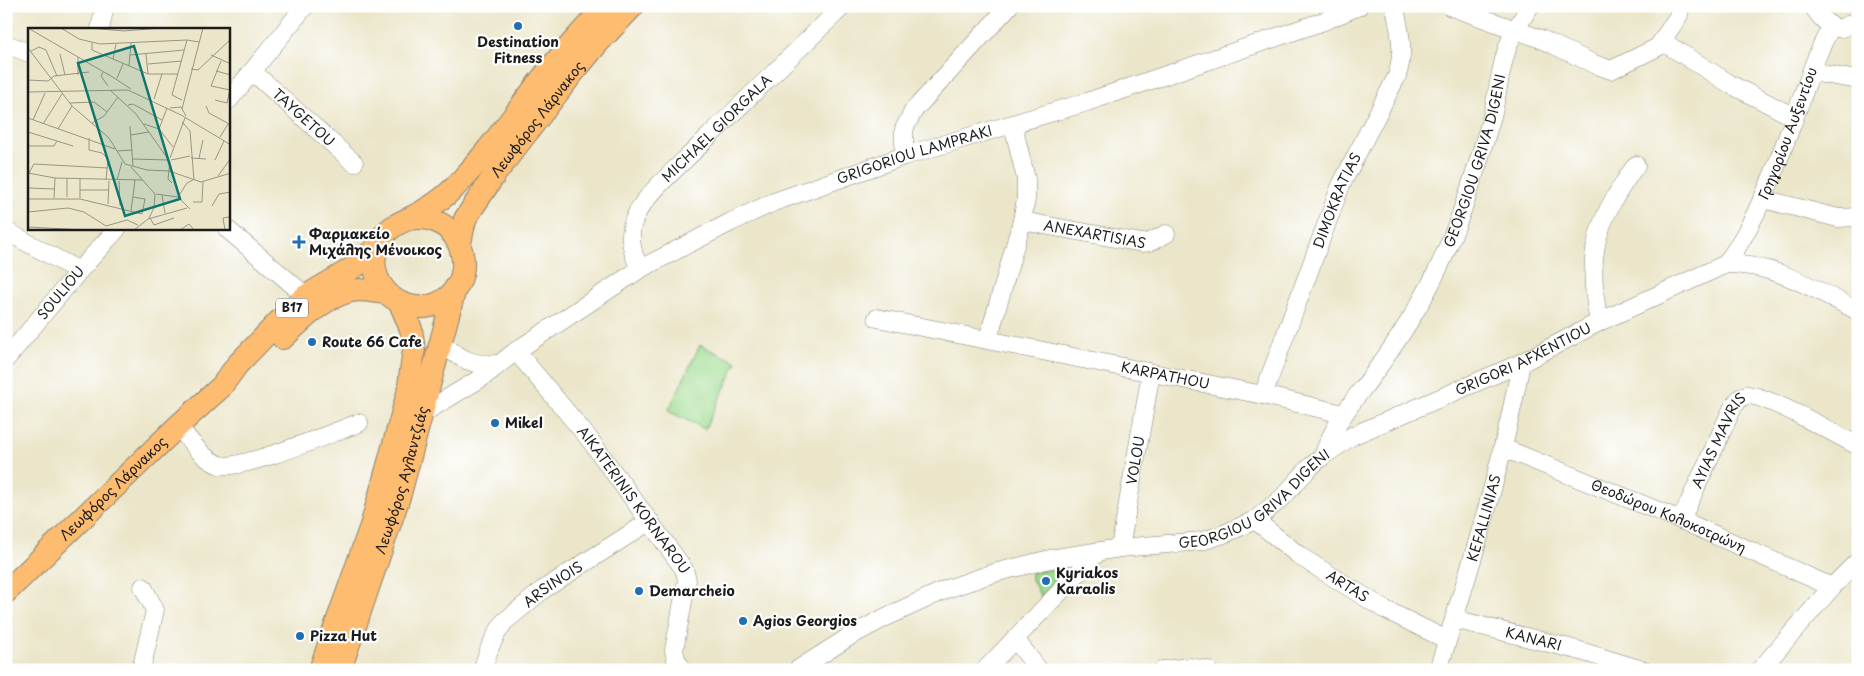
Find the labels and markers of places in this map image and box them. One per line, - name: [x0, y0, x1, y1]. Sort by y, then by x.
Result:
- marker: Destination Fitness: [512, 20, 524, 32]
- place label: Destination Fitness: [477, 31, 559, 68]
- place label: Φαρμακείο Μιχάλης Μένοικος: [309, 223, 443, 260]
- marker: Φαρμακείο Μιχάλης Μένοικος: [293, 236, 305, 248]
- place label: Route 66 Cafe: [322, 331, 422, 352]
- marker: Route 66 Cafe: [306, 336, 318, 348]
- place label: Mikel: [505, 412, 543, 433]
- marker: Mikel: [489, 417, 501, 429]
- place label: Kyriakos Karaolis: [1056, 562, 1119, 599]
- marker: Kyriakos Karaolis: [1040, 575, 1052, 587]
- place label: Demarcheio: [649, 580, 735, 601]
- marker: Demarcheio: [633, 585, 645, 597]
- place label: Agios Georgios: [753, 610, 857, 631]
- marker: Agios Georgios: [737, 615, 749, 627]
- place label: Pizza Hut: [310, 625, 377, 646]
- marker: Pizza Hut: [294, 630, 306, 642]

